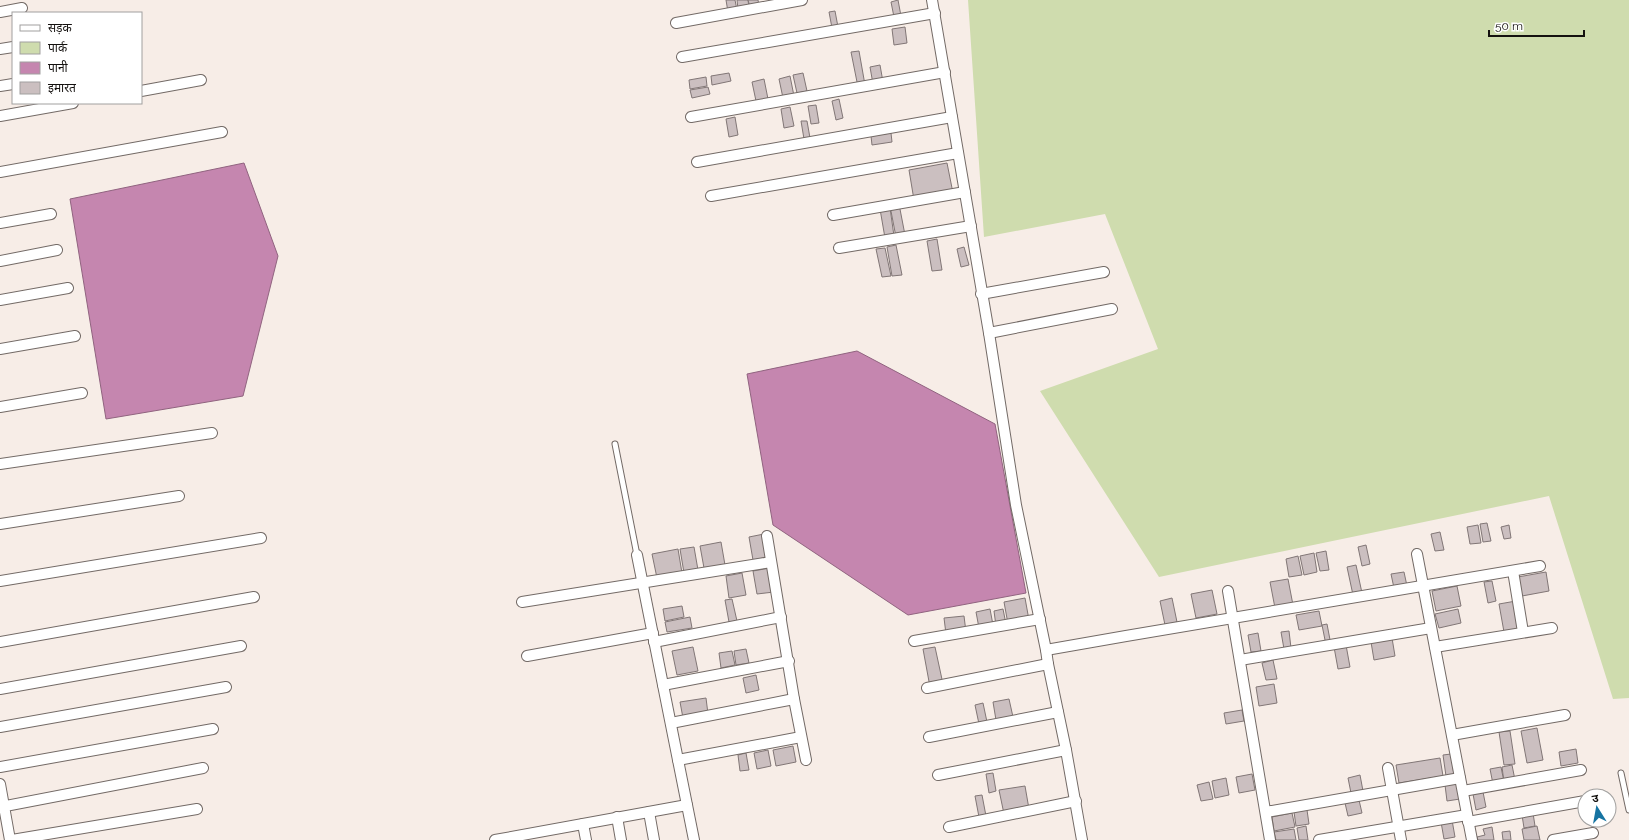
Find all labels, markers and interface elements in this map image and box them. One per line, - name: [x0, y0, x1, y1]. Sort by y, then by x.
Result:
- legend: [12, 12, 142, 104]
- scale bar: [1489, 12, 1584, 38]
- text: 50 m: [1495, 19, 1523, 33]
- text: सड़क: [48, 21, 73, 35]
- text: पार्क: [48, 41, 68, 55]
- text: पानी: [48, 60, 69, 75]
- text: इमारत: [48, 81, 77, 95]
- north arrow: [1577, 788, 1617, 828]
- text: उ: [1591, 792, 1600, 806]

